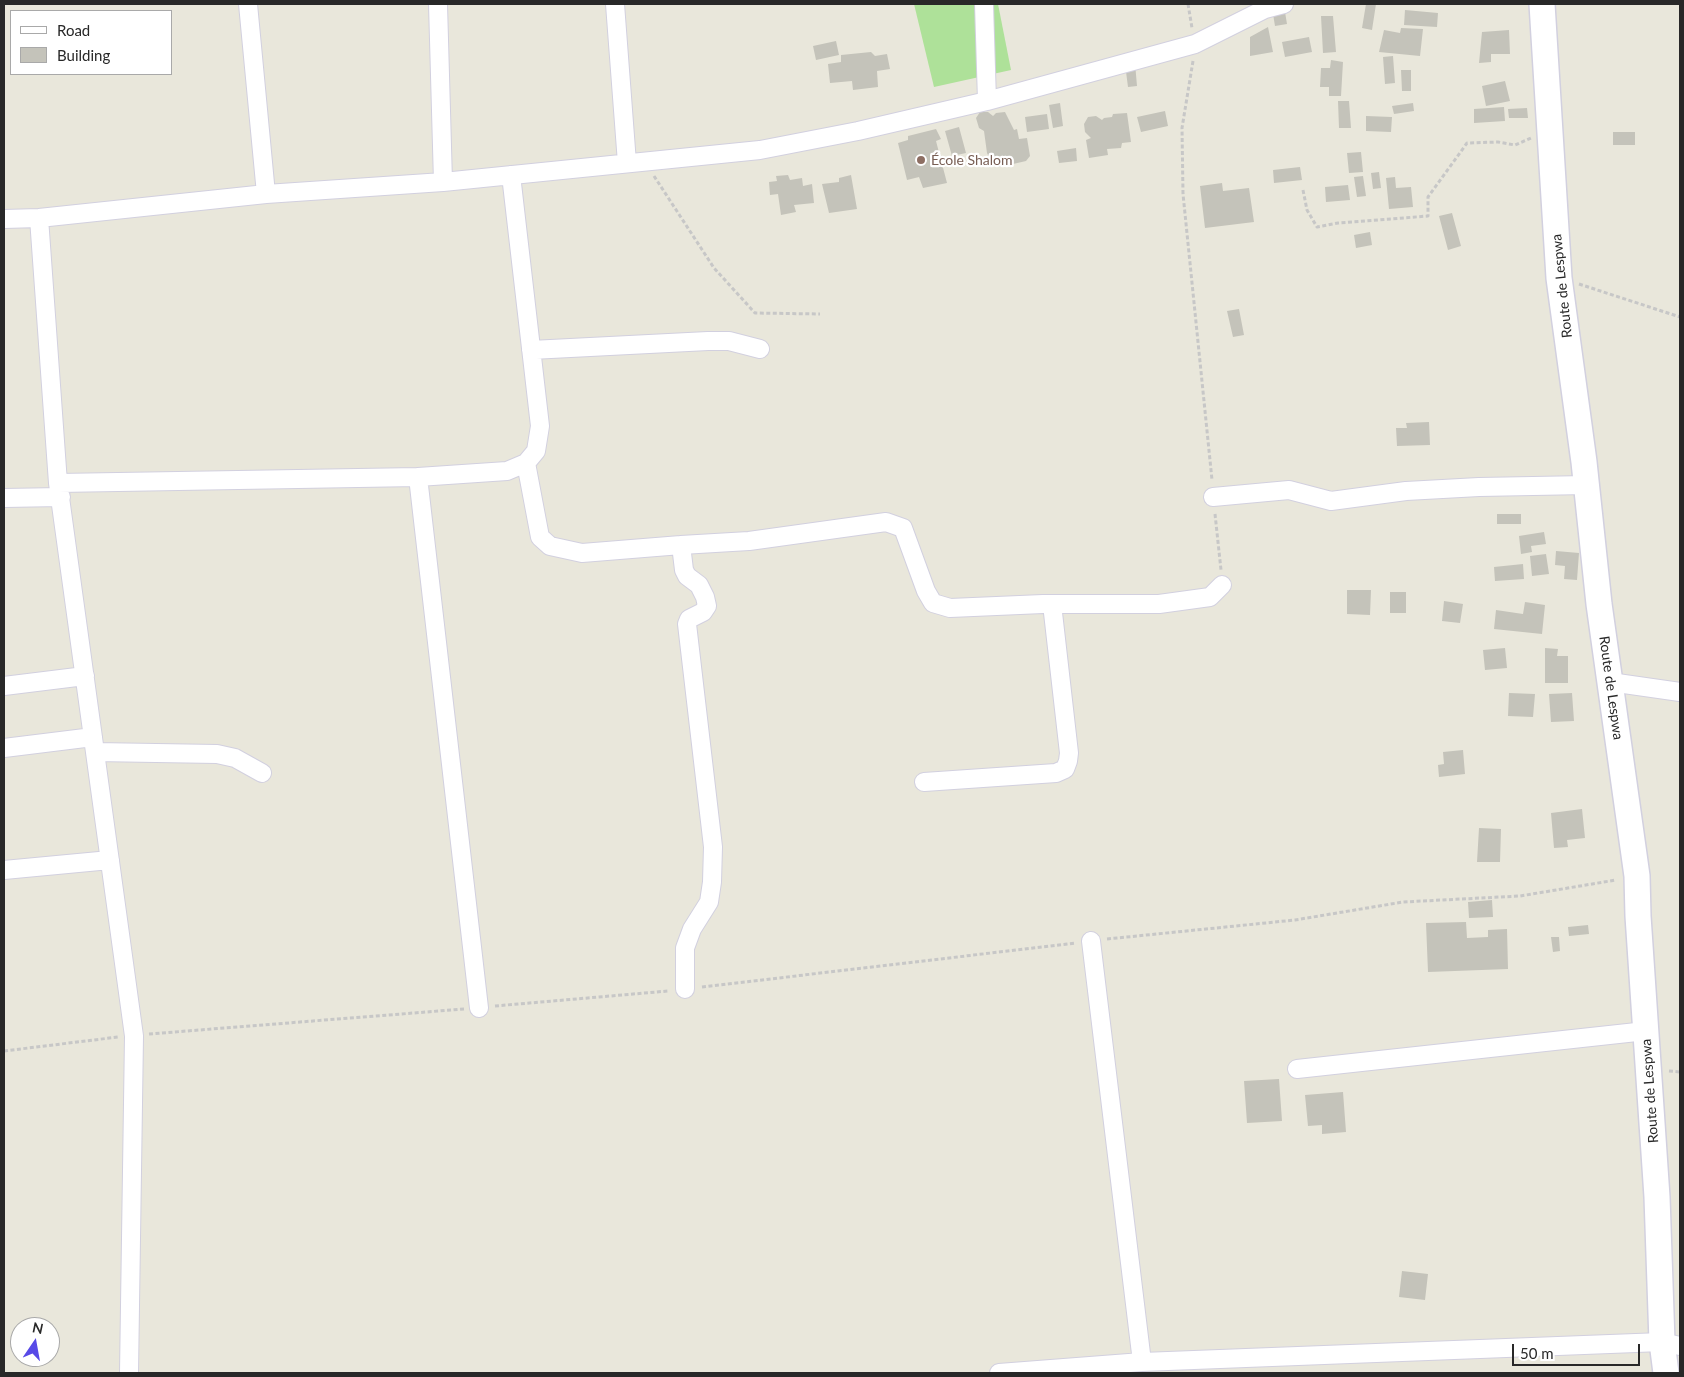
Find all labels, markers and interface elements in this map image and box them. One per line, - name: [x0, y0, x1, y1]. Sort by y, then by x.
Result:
- legend: [10, 10, 172, 75]
- text: Road: [57, 21, 90, 39]
- text: Building: [57, 46, 110, 64]
- place label: École Shalom: [931, 152, 1013, 168]
- marker: École Shalom: [915, 154, 927, 166]
- street label: Route de Lespwa: [1548, 233, 1576, 339]
- street label: Route de Lespwa: [1595, 635, 1627, 741]
- street label: Route de Lespwa: [1638, 1038, 1662, 1144]
- north arrow: [10, 1317, 60, 1367]
- text: N: [31, 1318, 45, 1337]
- scale bar: [1514, 1334, 1642, 1366]
- text: 50 m: [1520, 1344, 1554, 1362]

